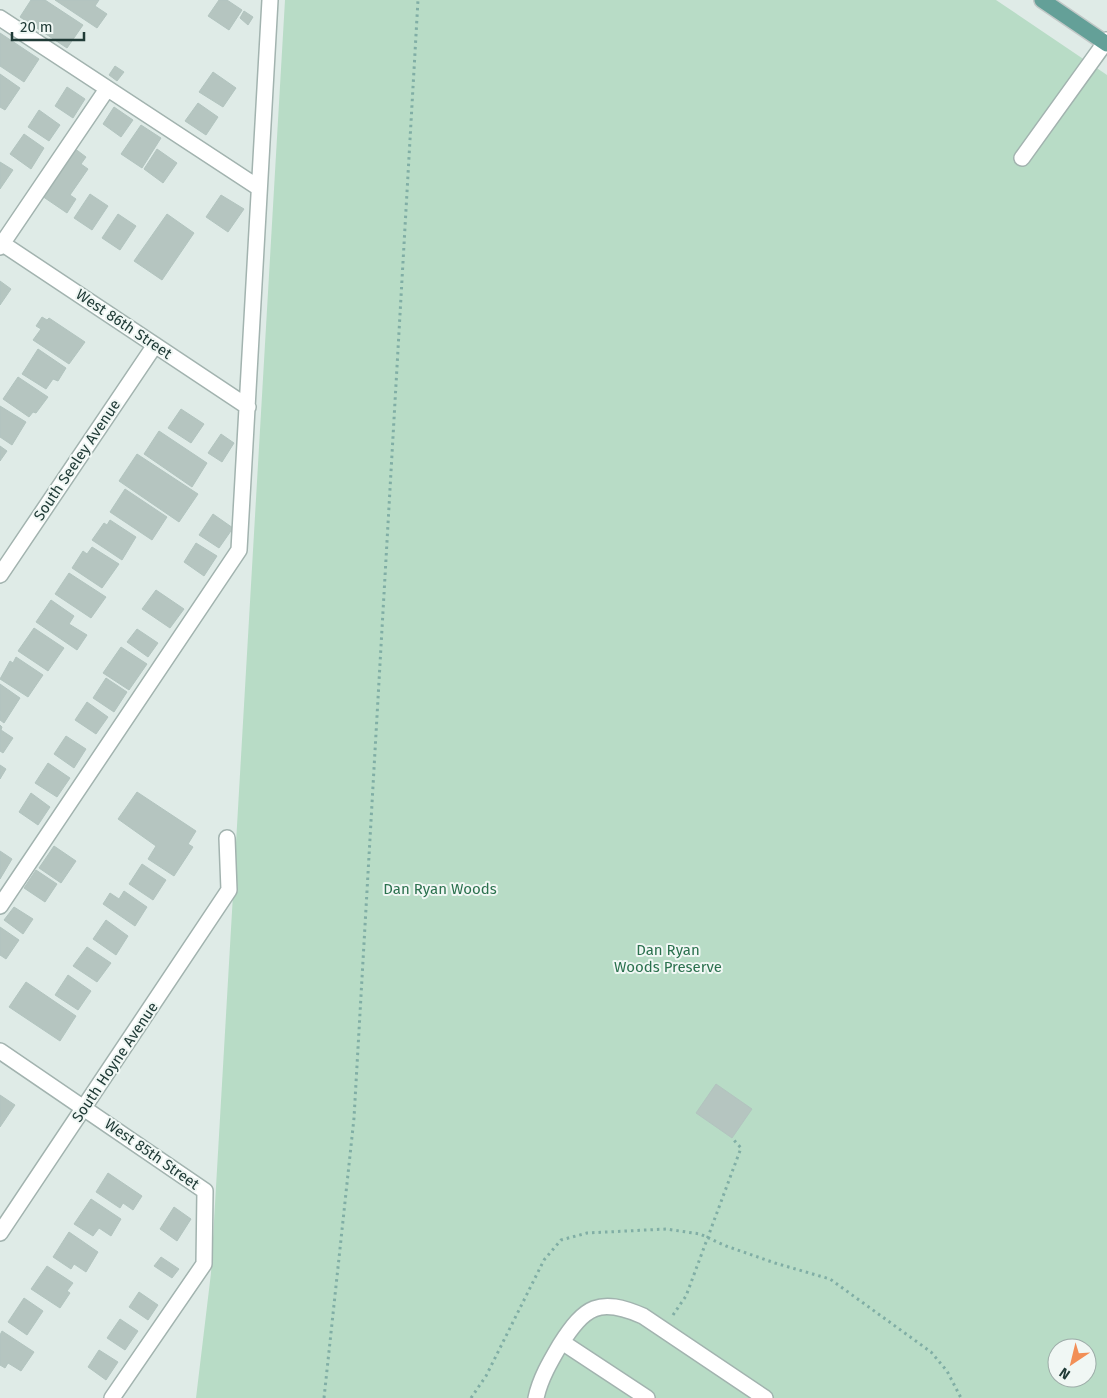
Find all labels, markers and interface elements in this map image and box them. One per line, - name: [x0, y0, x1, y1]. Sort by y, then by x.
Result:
- scale bar: [12, 10, 85, 42]
- text: 20 m: [20, 18, 53, 36]
- street label: West 86th Street: [73, 285, 176, 363]
- street label: South Seeley Avenue: [30, 396, 124, 524]
- park label: Dan Ryan Woods: [383, 880, 497, 898]
- park label: Dan Ryan Woods Preserve: [614, 941, 722, 976]
- street label: South Hoyne Avenue: [68, 999, 162, 1125]
- street label: West 85th Street: [101, 1115, 203, 1194]
- north arrow: [1047, 1338, 1097, 1388]
- text: N: [1056, 1364, 1074, 1383]

